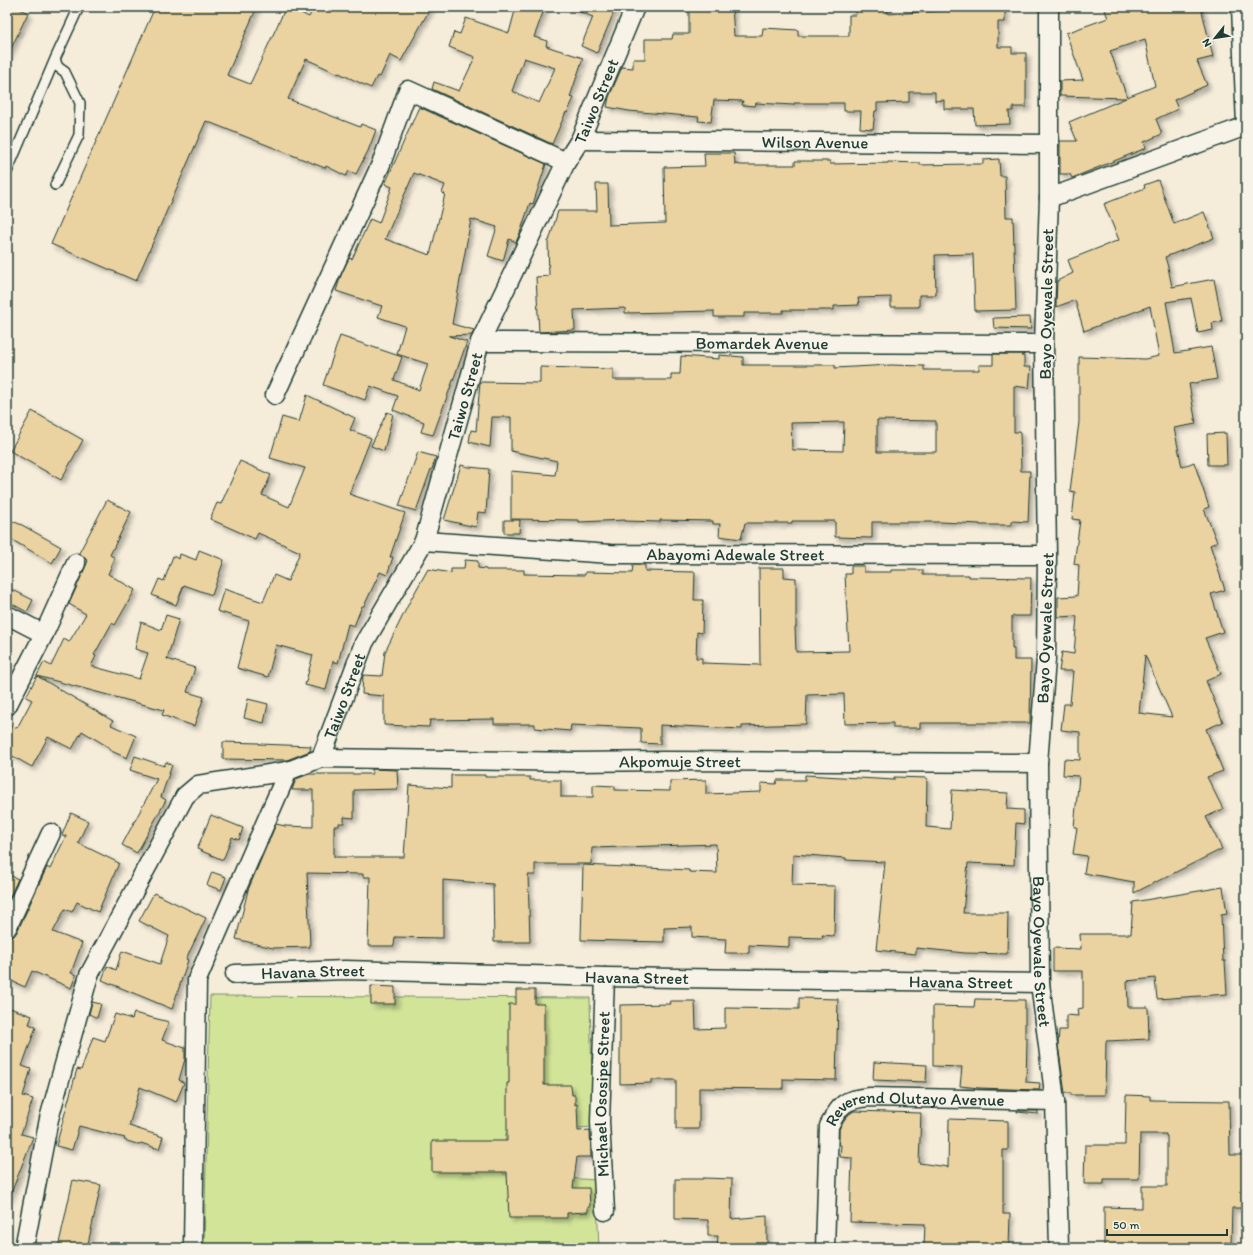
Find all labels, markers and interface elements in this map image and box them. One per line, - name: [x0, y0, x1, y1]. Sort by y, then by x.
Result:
- north arrow: [1195, 18, 1235, 58]
- text: N: [1199, 36, 1214, 49]
- street label: Taiwo Street: [570, 56, 623, 147]
- street label: Wilson Avenue: [762, 132, 868, 152]
- street label: Bayo Oyewale Street: [1035, 228, 1057, 380]
- street label: Bomardek Avenue: [696, 333, 828, 353]
- street label: Taiwo Street: [443, 350, 487, 443]
- street label: Abayomi Adewale Street: [647, 544, 824, 564]
- street label: Bayo Oyewale Street: [1032, 552, 1058, 704]
- street label: Taiwo Street: [319, 650, 369, 742]
- street label: Akpomuje Street: [619, 751, 741, 772]
- street label: Bayo Oyewale Street: [1029, 876, 1055, 1028]
- street label: Havana Street: [261, 960, 366, 983]
- street label: Havana Street: [585, 966, 689, 988]
- street label: Havana Street: [909, 971, 1013, 993]
- street label: Michael Ososipe Street: [590, 1011, 614, 1178]
- street label: Reverend Olutayo Avenue: [821, 1087, 1005, 1129]
- scale bar: [1107, 1211, 1227, 1237]
- text: 50 m: [1113, 1218, 1139, 1232]

